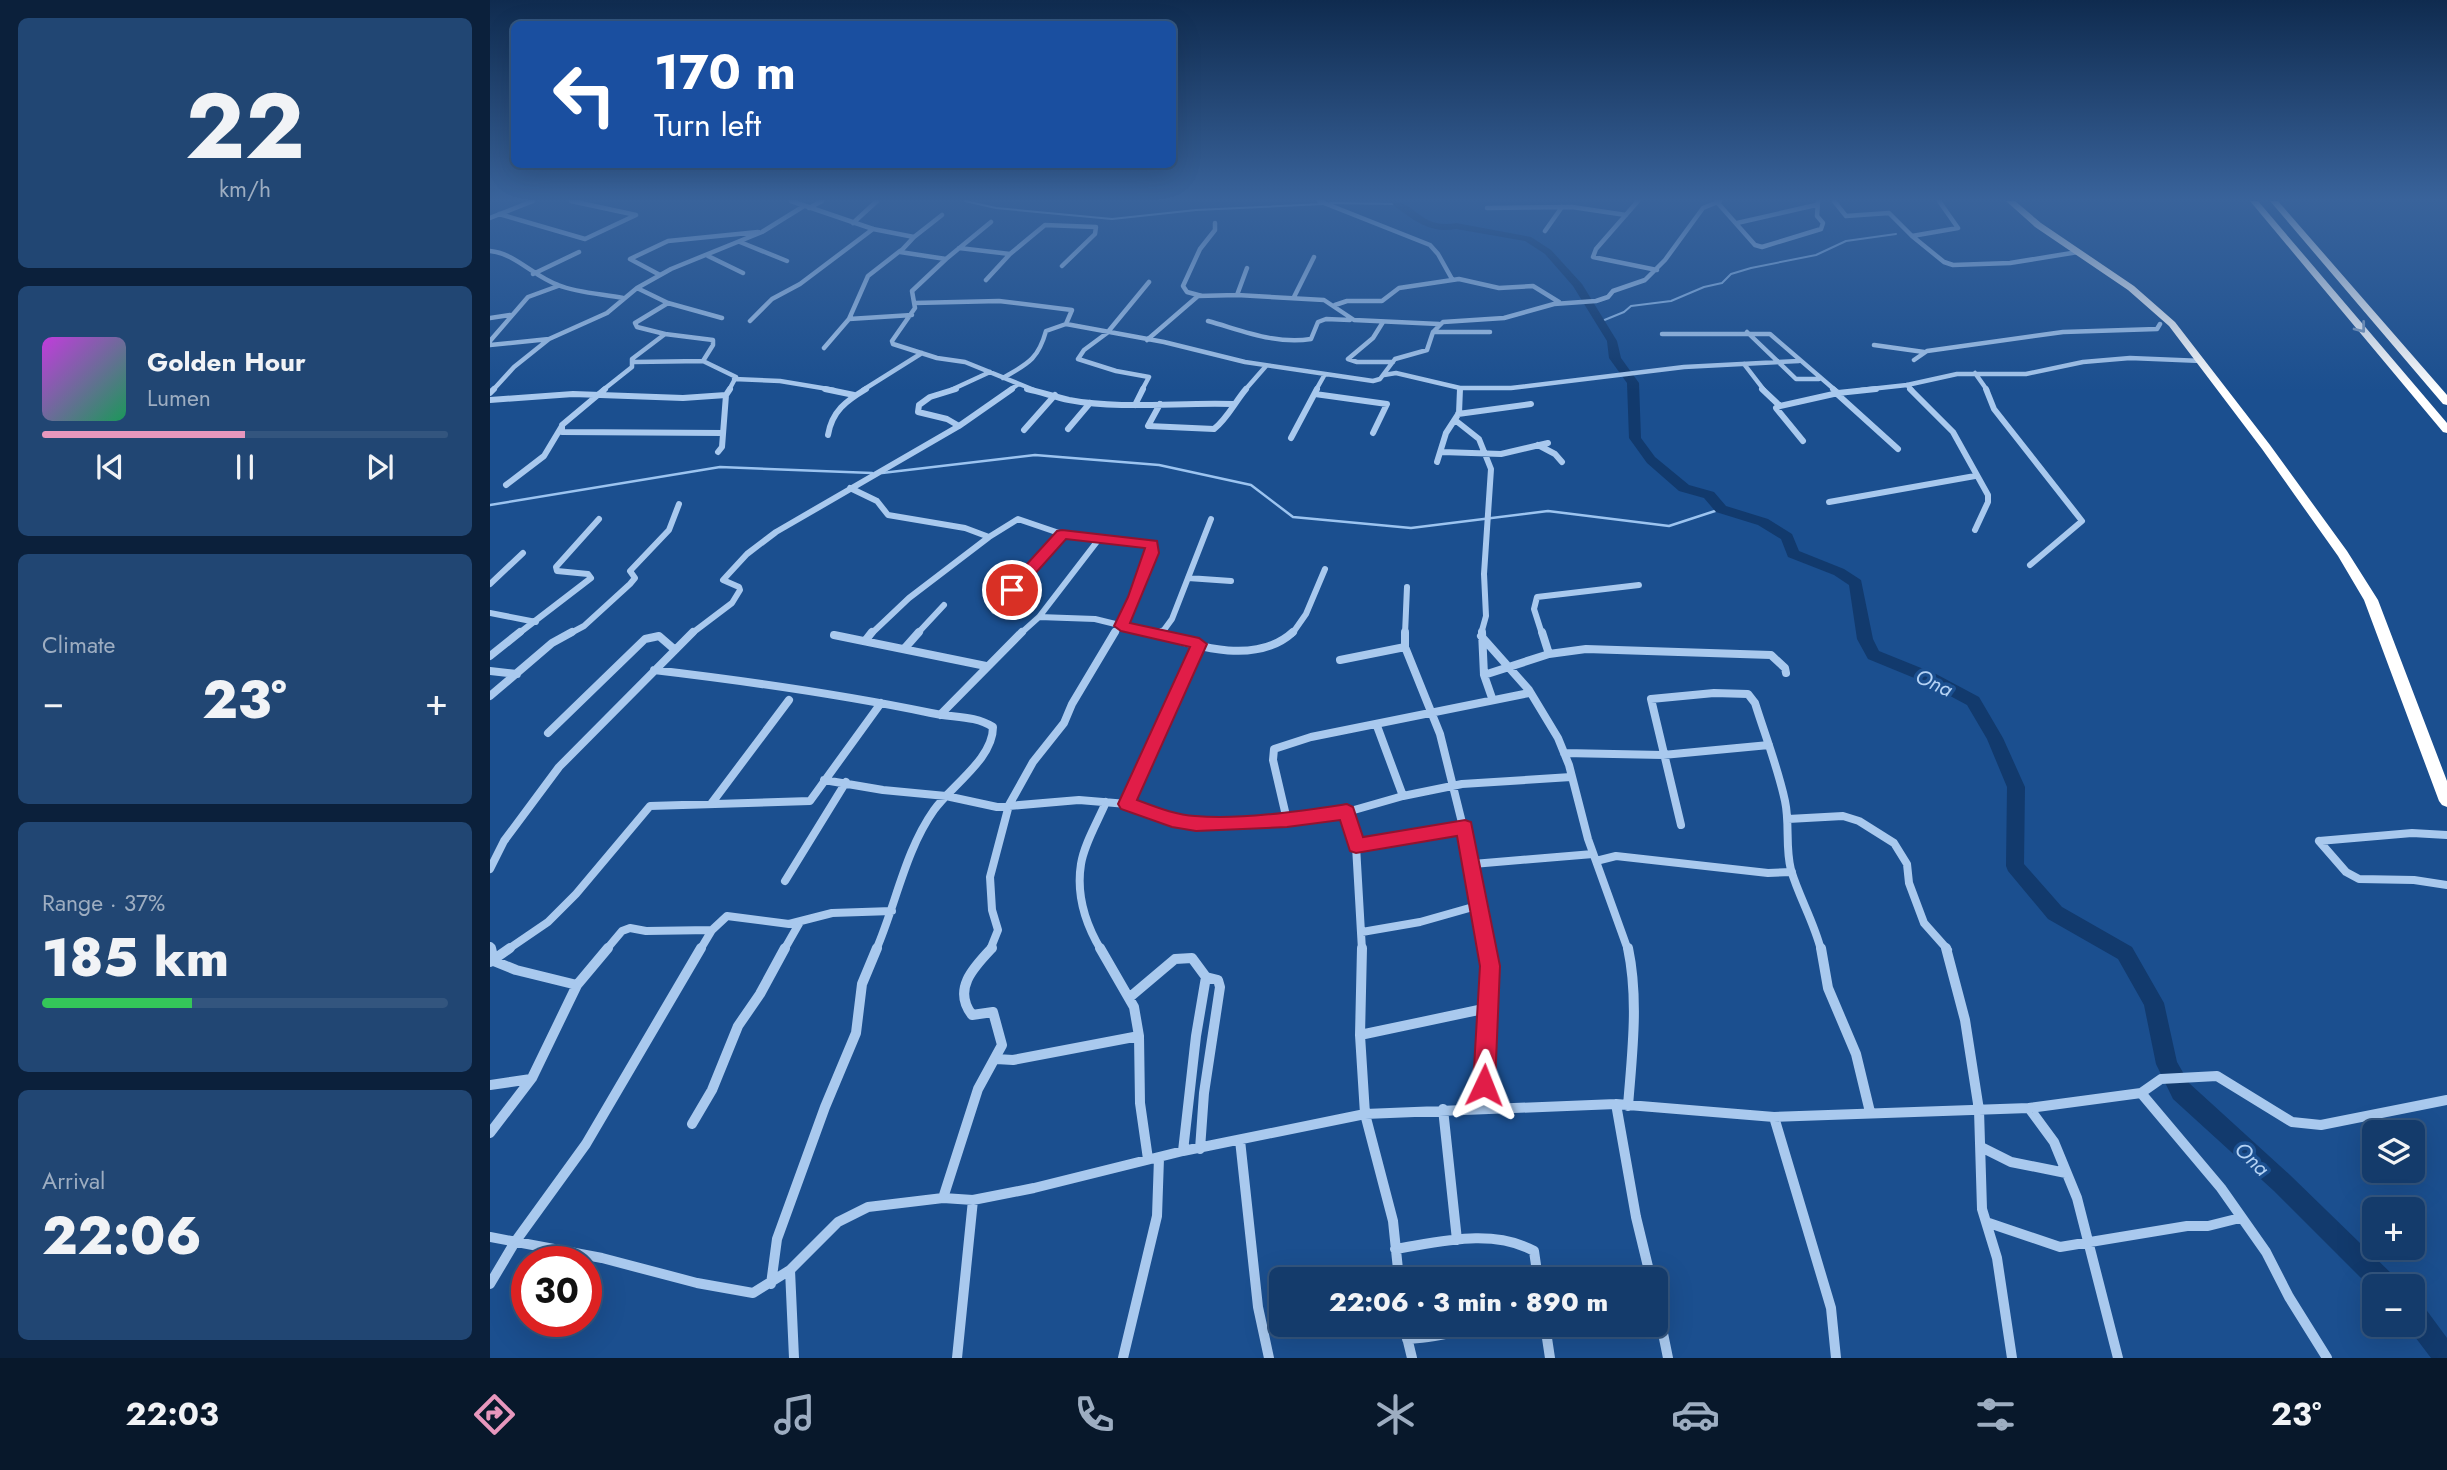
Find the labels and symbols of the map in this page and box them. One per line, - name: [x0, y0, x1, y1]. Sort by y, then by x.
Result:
- one-way arrow: [2353, 320, 2366, 332]
- pin: [982, 560, 1042, 620]
- water label: Ona: [1910, 661, 1958, 705]
- position arrow: [1447, 1048, 1521, 1122]
- water label: Ona: [2228, 1135, 2277, 1183]
- speed limit sign: 30: [511, 1246, 602, 1337]

